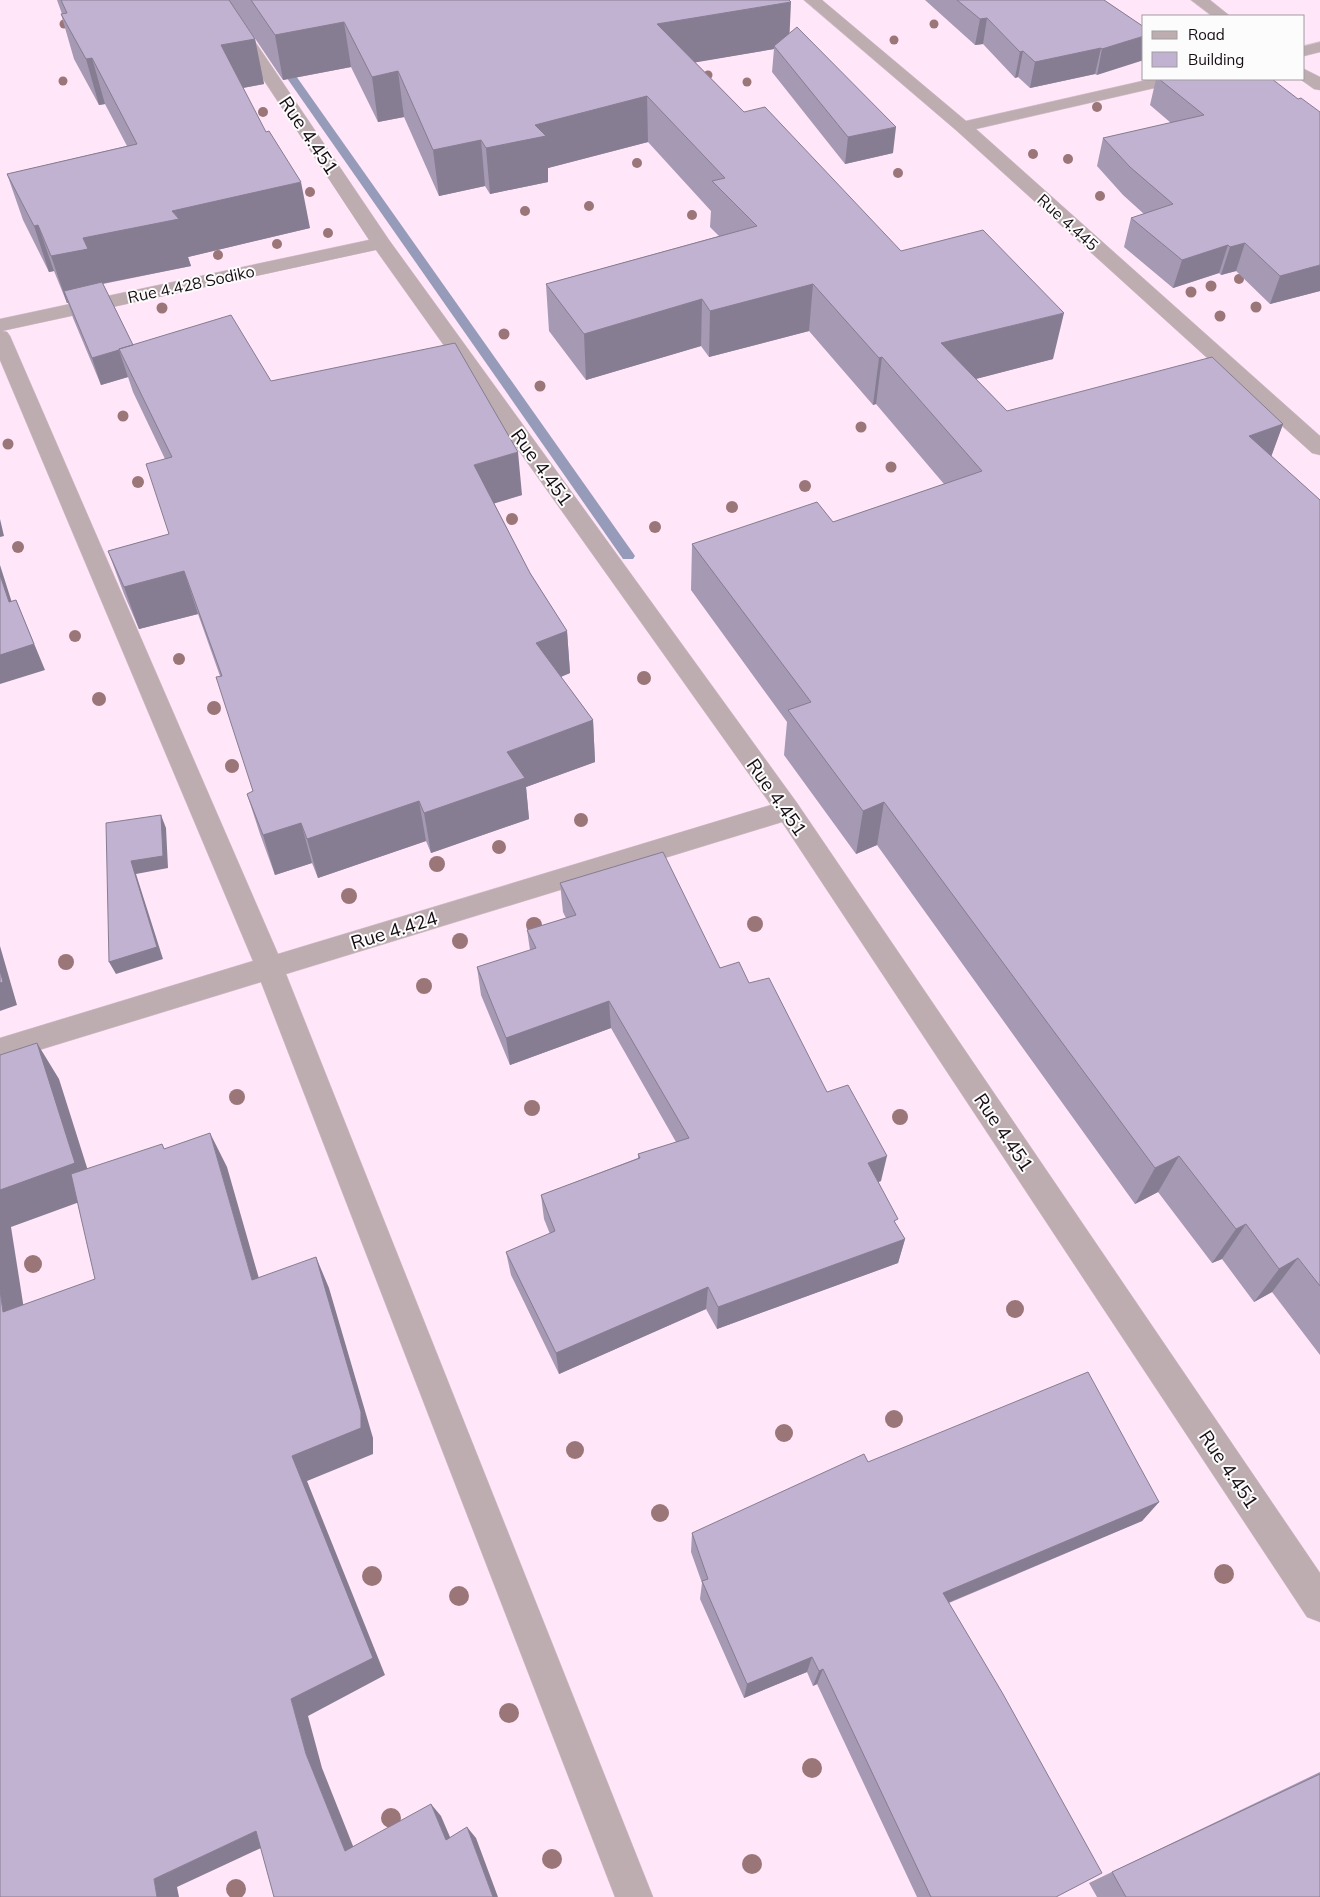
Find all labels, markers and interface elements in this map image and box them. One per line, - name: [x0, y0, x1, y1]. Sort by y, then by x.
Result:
- legend: [1142, 15, 1305, 80]
- text: Road: [1188, 25, 1225, 44]
- text: Building: [1188, 50, 1244, 69]
- street label: Rue 4.451: [274, 91, 344, 179]
- street label: Rue 4.445: [1033, 189, 1103, 255]
- street label: Rue 4.428 Sodiko: [126, 261, 256, 307]
- street label: Rue 4.451: [506, 424, 578, 510]
- street label: Rue 4.451: [742, 754, 812, 840]
- street label: Rue 4.424: [348, 905, 440, 955]
- street label: Rue 4.451: [969, 1088, 1039, 1176]
- street label: Rue 4.451: [1194, 1425, 1264, 1513]

